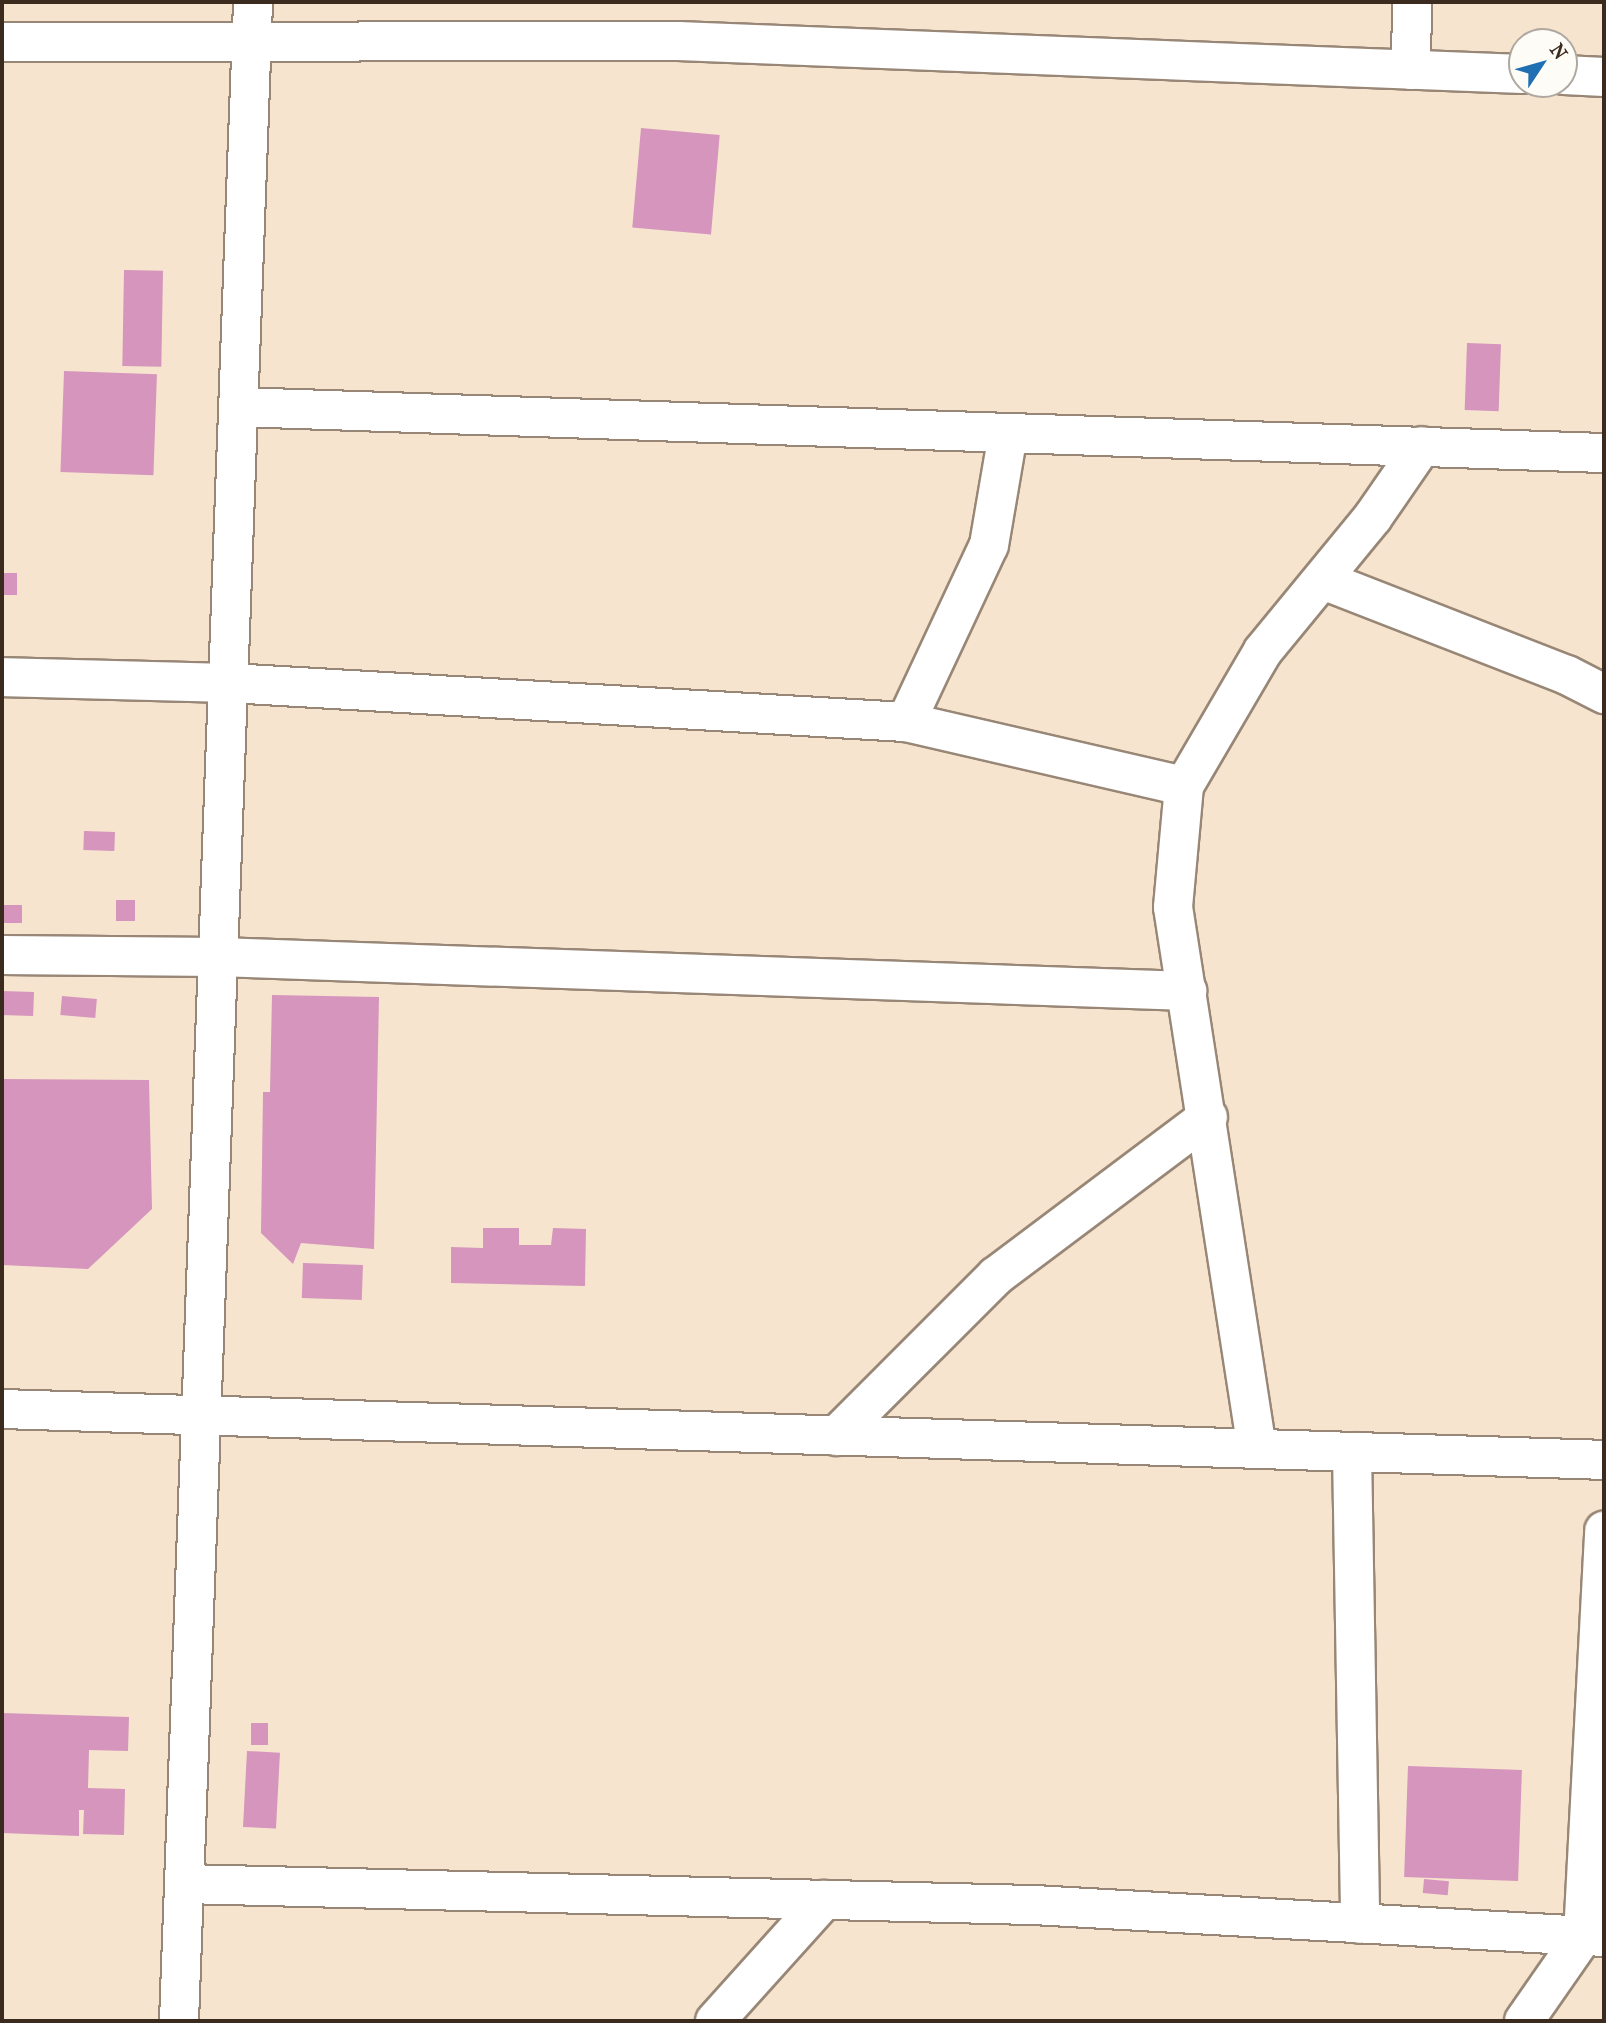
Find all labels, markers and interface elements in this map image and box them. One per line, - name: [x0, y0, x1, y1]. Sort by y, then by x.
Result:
- north arrow: [1508, 28, 1578, 98]
- text: N: [1545, 40, 1572, 64]

